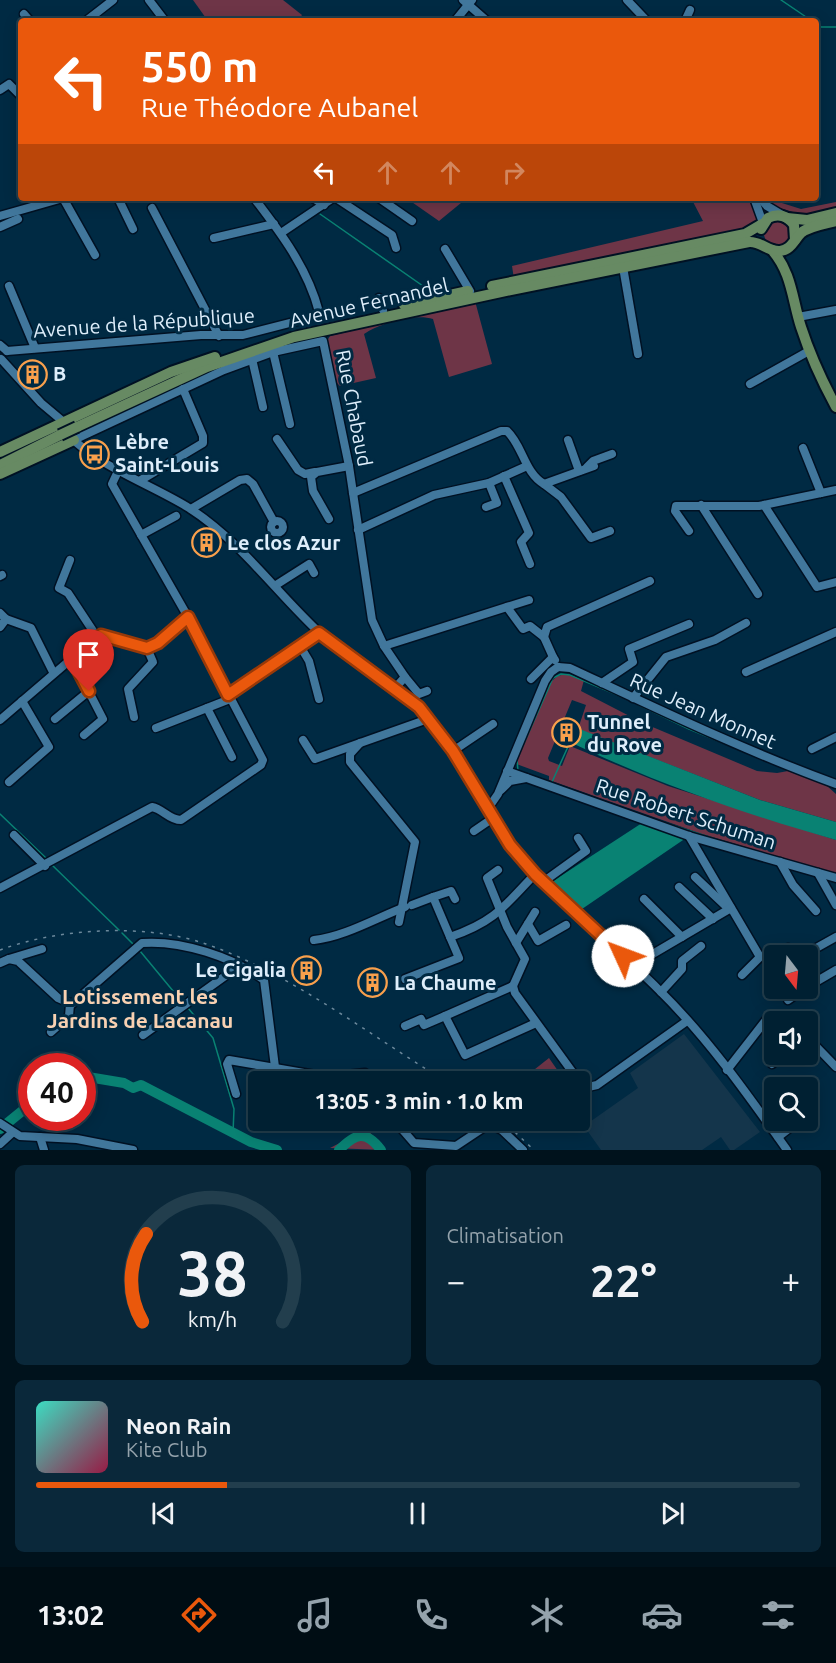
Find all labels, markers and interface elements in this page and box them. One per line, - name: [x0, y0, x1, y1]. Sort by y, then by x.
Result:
- icon: left: [42, 42, 120, 120]
- text: 550 m: [141, 43, 258, 90]
- text: Rue Théodore Aubanel: [141, 92, 418, 122]
- icon: left: [308, 156, 341, 189]
- icon: ahead: [371, 156, 404, 189]
- icon: ahead: [434, 156, 467, 189]
- icon: right: [497, 156, 530, 189]
- street label: Avenue Fernandel: [287, 273, 450, 332]
- street label: Avenue de la République: [32, 303, 255, 342]
- street label: Rue Chabaud: [332, 348, 377, 468]
- building icon: B: [16, 358, 48, 390]
- place label: B: [53, 362, 66, 385]
- place label: Lèbre Saint-Louis: [115, 430, 219, 476]
- bus stop icon: Lèbre Saint-Louis: [78, 438, 110, 470]
- building icon: Le clos Azur: [190, 527, 222, 559]
- place label: Le clos Azur: [227, 531, 341, 554]
- pin: [63, 629, 114, 691]
- icon: arrive: [72, 638, 105, 671]
- street label: Rue Jean Monnet: [627, 668, 780, 753]
- place label: Tunnel du Rove: [587, 710, 662, 756]
- building icon: Tunnel du Rove: [550, 717, 582, 749]
- street label: Rue Robert Schuman: [593, 774, 779, 854]
- position arrow: [591, 924, 655, 988]
- north arrow: [764, 945, 818, 999]
- map controls: [764, 945, 818, 1131]
- building icon: Le Cigalia: [291, 954, 323, 986]
- place label: Le Cigalia: [195, 958, 286, 981]
- building icon: La Chaume: [357, 967, 389, 999]
- place label: La Chaume: [394, 971, 497, 994]
- district label: Lotissement les Jardins de Lacanau: [47, 984, 233, 1032]
- button: sound: [764, 1011, 818, 1065]
- speed limit sign: 40: [18, 1053, 96, 1131]
- button: search: [764, 1077, 818, 1131]
- text: 13:05 · 3 min · 1.0 km: [314, 1088, 524, 1113]
- text: Climatisation: [447, 1224, 564, 1247]
- text: 38: [178, 1238, 248, 1308]
- text: 22°: [590, 1255, 657, 1306]
- text: −: [447, 1262, 465, 1299]
- text: +: [781, 1262, 800, 1299]
- text: km/h: [188, 1307, 237, 1331]
- text: Neon Rain: [126, 1413, 231, 1438]
- text: Kite Club: [126, 1438, 208, 1461]
- icon: previous: [147, 1497, 180, 1530]
- icon: pause: [401, 1497, 434, 1530]
- icon: next: [656, 1497, 689, 1530]
- icon: directions: [178, 1594, 220, 1636]
- icon: music: [294, 1594, 336, 1636]
- icon: phone: [410, 1594, 452, 1636]
- icon: climate: [526, 1594, 568, 1636]
- icon: car: [641, 1594, 683, 1636]
- icon: filters: [757, 1594, 799, 1636]
- text: 13:02: [37, 1600, 104, 1630]

